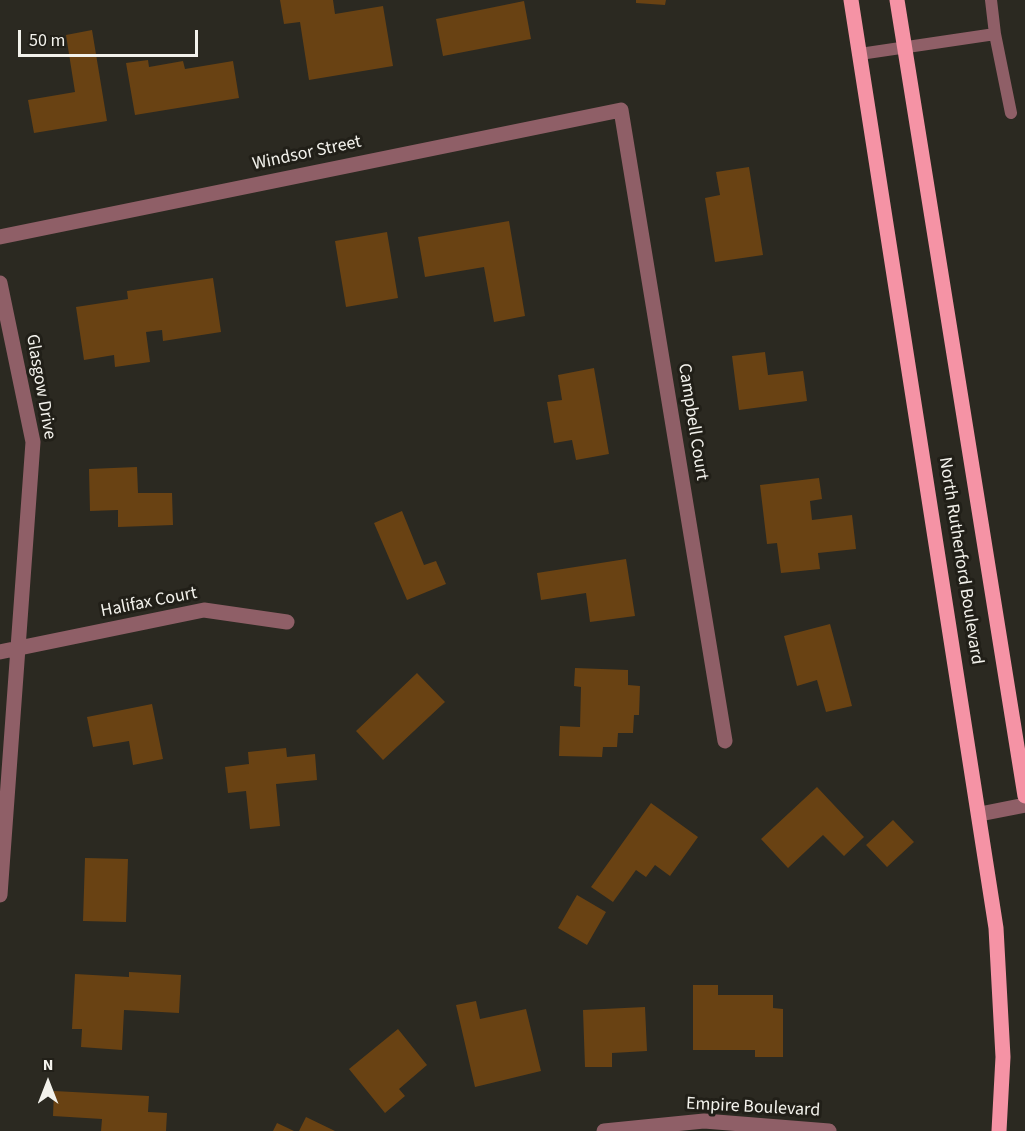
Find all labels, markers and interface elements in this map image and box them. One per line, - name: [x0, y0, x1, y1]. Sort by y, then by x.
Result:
- scale bar: [21, 18, 201, 56]
- text: 50 m: [29, 28, 65, 53]
- street label: Windsor Street: [251, 132, 363, 176]
- street label: Glasgow Drive: [20, 333, 60, 441]
- street label: Campbell Court: [672, 362, 712, 482]
- street label: North Rutherford Boulevard: [933, 456, 987, 666]
- street label: Halifax Court: [99, 583, 199, 623]
- north arrow: [18, 1053, 78, 1113]
- text: N: [43, 1054, 53, 1076]
- street label: Empire Boulevard: [685, 1094, 821, 1122]

